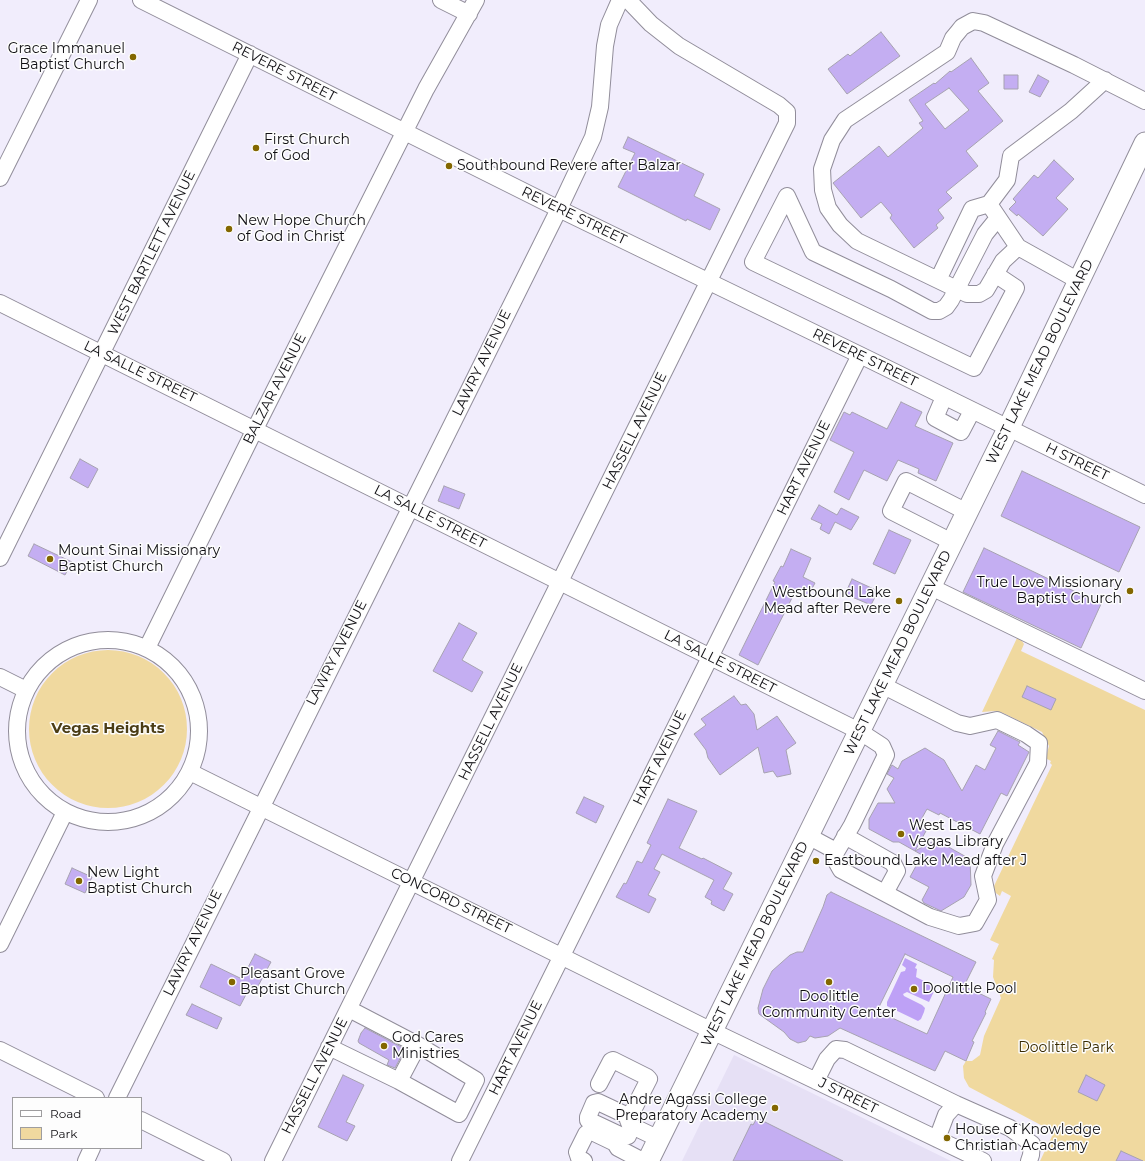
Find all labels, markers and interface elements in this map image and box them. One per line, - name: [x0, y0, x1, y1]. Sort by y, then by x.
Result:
- street label: REVERE STREET: [229, 38, 339, 106]
- place label: Grace Immanuel Baptist Church: [8, 41, 125, 74]
- marker: Grace Immanuel Baptist Church: [128, 52, 138, 62]
- place label: First Church of God: [264, 132, 350, 164]
- marker: First Church of God: [251, 143, 261, 153]
- place label: Southbound Revere after Balzar: [457, 158, 681, 174]
- marker: Southbound Revere after Balzar: [444, 161, 454, 171]
- street label: WEST BARTLETT AVENUE: [105, 168, 199, 338]
- street label: REVERE STREET: [519, 183, 629, 249]
- place label: New Hope Church of God in Christ: [237, 213, 366, 246]
- marker: New Hope Church of God in Christ: [224, 224, 234, 234]
- street label: WEST LAKE MEAD BOULEVARD: [983, 257, 1097, 467]
- street label: LAWRY AVENUE: [449, 307, 515, 419]
- street label: REVERE STREET: [810, 325, 920, 391]
- street label: BALZAR AVENUE: [240, 331, 310, 447]
- street label: LA SALLE STREET: [81, 337, 199, 407]
- street label: HASSELL AVENUE: [599, 370, 671, 492]
- street label: HART AVENUE: [774, 418, 834, 518]
- street label: H STREET: [1043, 439, 1111, 485]
- street label: LA SALLE STREET: [371, 481, 489, 553]
- place label: Mount Sinai Missionary Baptist Church: [58, 543, 220, 576]
- street label: WEST LAKE MEAD BOULEVARD: [841, 548, 955, 758]
- marker: Mount Sinai Missionary Baptist Church: [45, 554, 55, 564]
- place label: True Love Missionary Baptist Church: [977, 575, 1122, 608]
- place label: Westbound Lake Mead after Revere: [764, 585, 891, 618]
- marker: True Love Missionary Baptist Church: [1125, 586, 1135, 596]
- marker: Westbound Lake Mead after Revere: [894, 596, 904, 606]
- street label: LAWRY AVENUE: [303, 598, 371, 708]
- street label: LA SALLE STREET: [661, 626, 779, 698]
- street label: HASSELL AVENUE: [455, 661, 527, 783]
- street label: HART AVENUE: [630, 708, 690, 808]
- district label: Vegas Heights: [51, 720, 165, 738]
- place label: West Las Vegas Library: [909, 818, 1003, 850]
- marker: West Las Vegas Library: [896, 829, 906, 839]
- street label: WEST LAKE MEAD BOULEVARD: [698, 839, 812, 1049]
- place label: Eastbound Lake Mead after J: [824, 853, 1027, 869]
- marker: Eastbound Lake Mead after J: [811, 856, 821, 866]
- street label: CONCORD STREET: [388, 864, 514, 938]
- place label: New Light Baptist Church: [87, 865, 192, 898]
- marker: New Light Baptist Church: [74, 876, 84, 886]
- street label: LAWRY AVENUE: [160, 887, 226, 999]
- place label: Pleasant Grove Baptist Church: [240, 966, 345, 998]
- marker: Pleasant Grove Baptist Church: [227, 977, 237, 987]
- marker: Doolittle Community Center: [824, 977, 834, 987]
- place label: Doolittle Pool: [922, 981, 1017, 997]
- marker: Doolittle Pool: [909, 984, 919, 994]
- place label: Doolittle Community Center: [762, 989, 896, 1022]
- street label: HART AVENUE: [486, 998, 546, 1098]
- street label: HASSELL AVENUE: [278, 1015, 352, 1137]
- place label: God Cares Ministries: [392, 1030, 464, 1062]
- park label: Doolittle Park: [1018, 1040, 1114, 1056]
- marker: God Cares Ministries: [379, 1041, 389, 1051]
- street label: J STREET: [816, 1074, 880, 1118]
- place label: Andre Agassi College Preparatory Academy: [615, 1092, 767, 1124]
- legend: [12, 1097, 142, 1149]
- marker: Andre Agassi College Preparatory Academy: [770, 1103, 780, 1113]
- text: Road: [50, 1106, 81, 1121]
- place label: House of Knowledge Christian Academy: [955, 1122, 1101, 1154]
- text: Park: [50, 1126, 77, 1141]
- marker: House of Knowledge Christian Academy: [942, 1133, 952, 1143]

